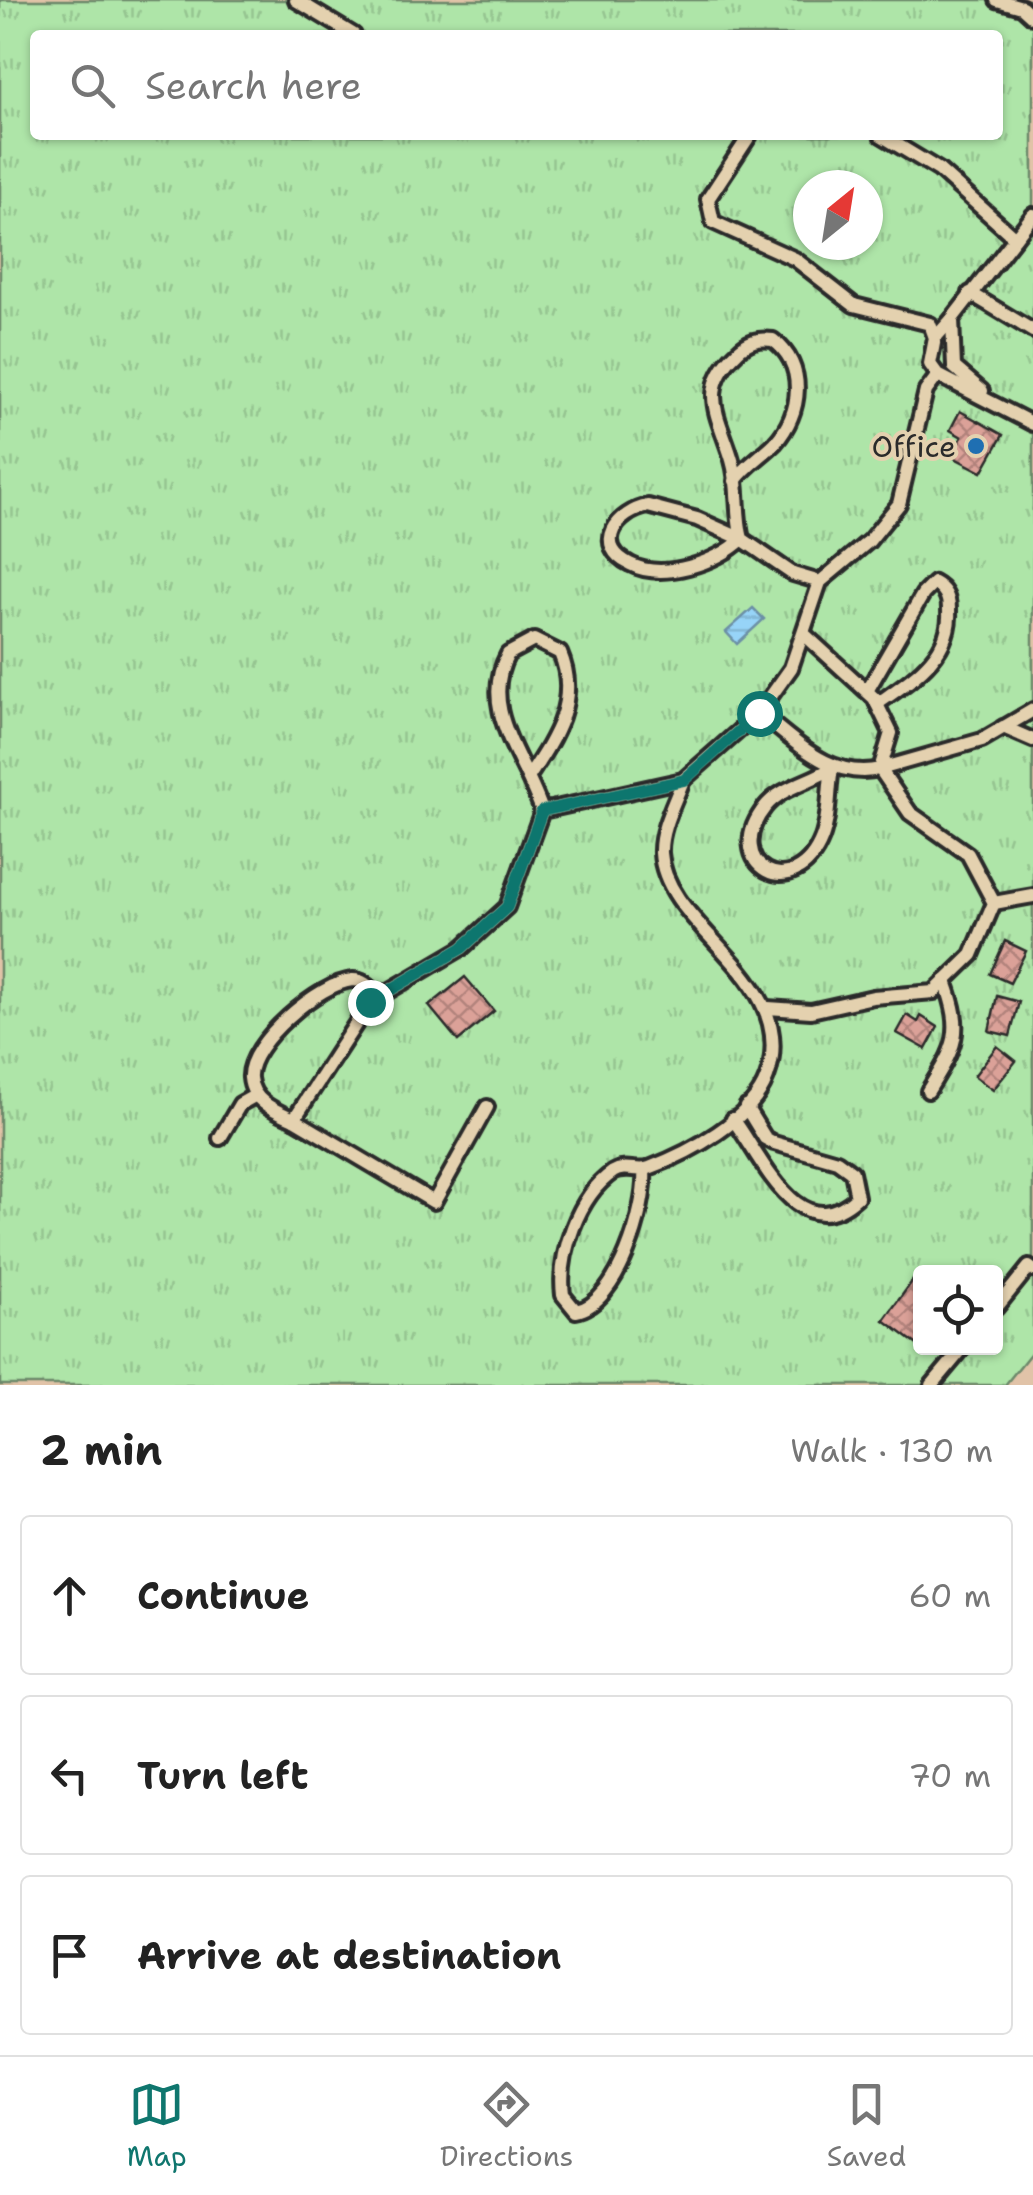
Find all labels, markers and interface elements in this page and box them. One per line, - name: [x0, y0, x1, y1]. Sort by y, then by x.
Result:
- search box: [30, 30, 1003, 140]
- icon: search: [65, 58, 120, 113]
- text: Search here: [145, 60, 362, 111]
- north arrow: [793, 170, 883, 260]
- place label: Office: [872, 426, 956, 467]
- marker: Office: [965, 435, 987, 457]
- route start: [737, 691, 783, 737]
- route end: [348, 980, 394, 1026]
- map controls: [913, 1265, 1003, 1355]
- button: locate: [913, 1265, 1003, 1355]
- text: 2 min: [40, 1422, 162, 1478]
- text: Walk · 130 m: [790, 1429, 993, 1472]
- icon: ahead: [42, 1568, 97, 1623]
- text: Continue: [137, 1570, 309, 1621]
- text: 60 m: [909, 1574, 991, 1617]
- icon: left: [42, 1748, 97, 1803]
- text: Turn left: [137, 1750, 309, 1801]
- text: 70 m: [908, 1754, 991, 1797]
- icon: arrive: [42, 1928, 97, 1983]
- text: Arrive at destination: [137, 1930, 561, 1981]
- tab: Map: [127, 2077, 187, 2175]
- tab: Directions: [440, 2077, 573, 2175]
- tab: Saved: [827, 2077, 906, 2175]

